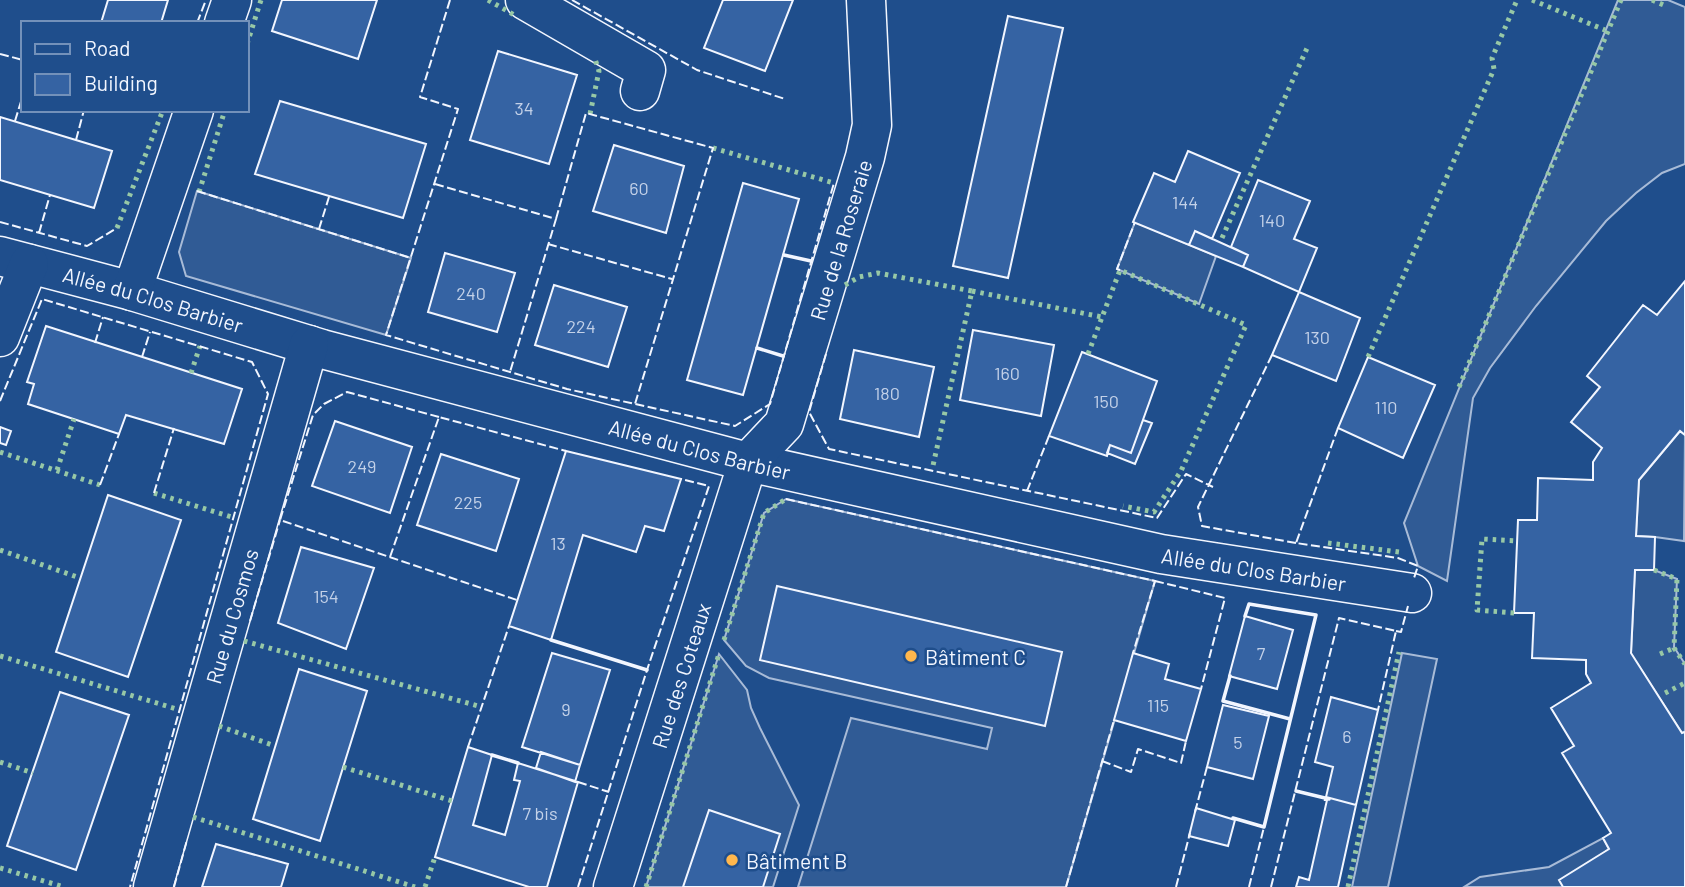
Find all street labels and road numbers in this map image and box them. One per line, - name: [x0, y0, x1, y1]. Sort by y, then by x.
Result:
- street label: Rue de la Roseraie: [804, 156, 876, 323]
- street label: Allée du Clos Barbier: [60, 261, 247, 337]
- street label: Allée du Clos Barbier: [606, 413, 793, 484]
- street label: Allée du Clos Barbier: [1160, 542, 1348, 595]
- street label: Rue du Cosmos: [200, 545, 262, 687]
- street label: Rue des Coteaux: [645, 600, 715, 751]

